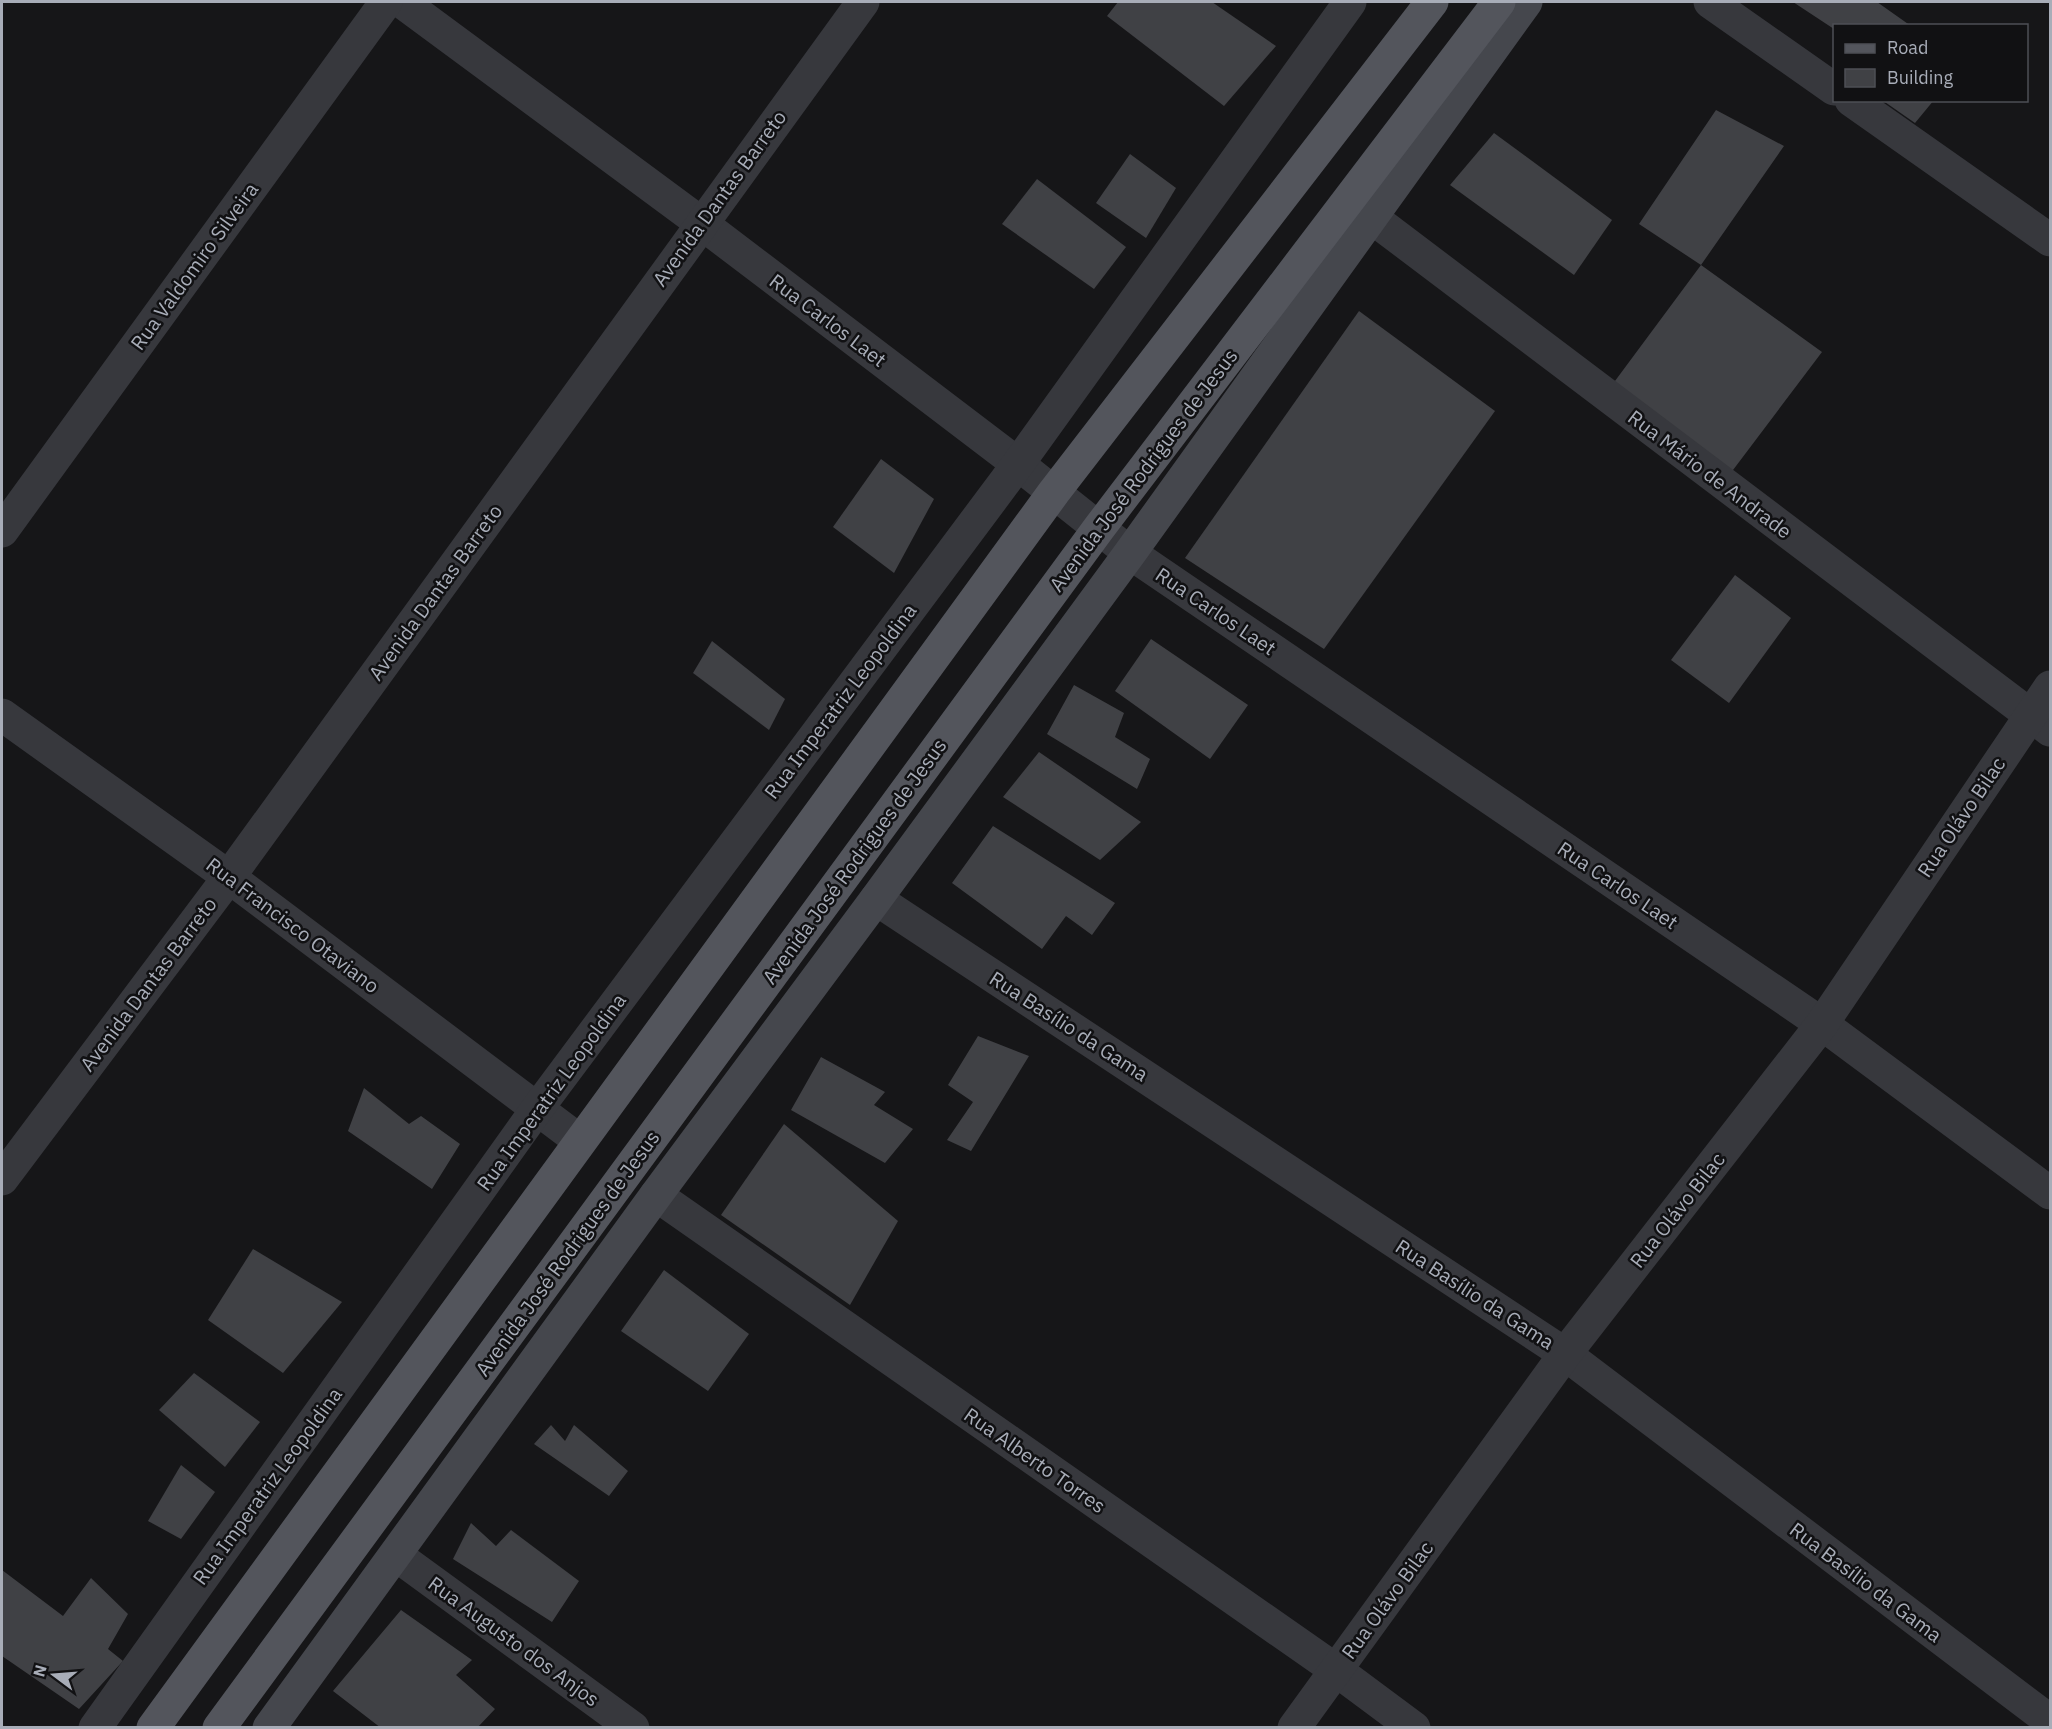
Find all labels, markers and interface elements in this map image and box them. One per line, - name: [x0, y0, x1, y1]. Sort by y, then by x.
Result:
- legend: [1833, 24, 2028, 102]
- text: Road: [1887, 36, 1928, 59]
- text: Building: [1887, 66, 1954, 89]
- street label: Avenida Dantas Barreto: [646, 105, 792, 291]
- street label: Rua Valdomiro Silveira: [124, 176, 264, 355]
- street label: Rua Carlos Laet: [764, 267, 892, 373]
- street label: Avenida José Rodrigues de Jesus: [1043, 343, 1243, 597]
- street label: Rua Mário de Andrade: [1623, 404, 1797, 544]
- street label: Avenida Dantas Barreto: [362, 499, 508, 685]
- street label: Rua Carlos Laet: [1151, 561, 1281, 661]
- street label: Rua Imperatriz Leopoldina: [758, 598, 923, 804]
- street label: Avenida José Rodrigues de Jesus: [756, 733, 952, 989]
- street label: Rua Olávo Bilac: [1911, 752, 2011, 882]
- street label: Rua Carlos Laet: [1553, 835, 1683, 935]
- street label: Rua Francisco Otaviano: [201, 851, 385, 999]
- street label: Avenida Dantas Barreto: [74, 891, 222, 1077]
- street label: Rua Basílio da Gama: [984, 965, 1154, 1088]
- street label: Rua Imperatriz Leopoldina: [470, 988, 632, 1196]
- street label: Avenida José Rodrigues de Jesus: [469, 1125, 665, 1381]
- street label: Rua Olávo Bilac: [1623, 1147, 1731, 1273]
- street label: Rua Basílio da Gama: [1390, 1233, 1560, 1356]
- street label: Rua Imperatriz Leopoldina: [186, 1382, 348, 1590]
- street label: Rua Alberto Torres: [959, 1401, 1111, 1519]
- street label: Rua Basílio da Gama: [1784, 1516, 1948, 1648]
- street label: Rua Olávo Bilac: [1335, 1536, 1439, 1664]
- street label: Rua Augusto dos Anjos: [423, 1570, 605, 1712]
- north arrow: [24, 1645, 84, 1705]
- text: N: [28, 1663, 51, 1679]

